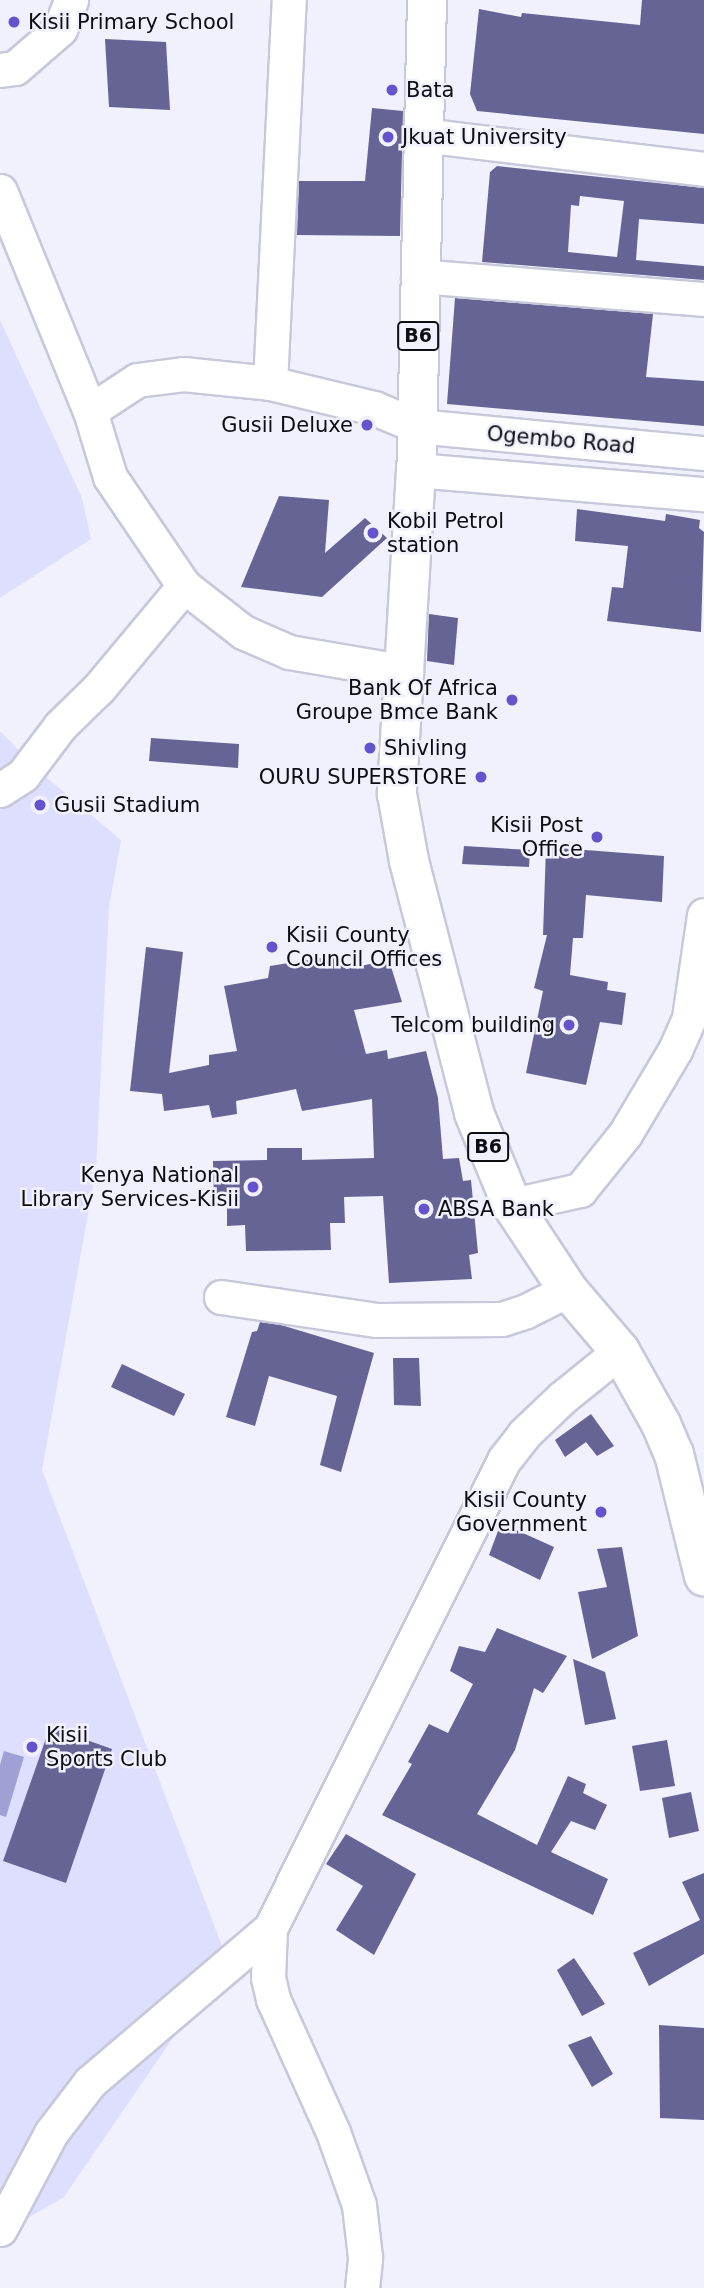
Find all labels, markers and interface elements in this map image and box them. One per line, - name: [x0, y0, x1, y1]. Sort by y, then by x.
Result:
- place label: Kisii Primary School: [28, 9, 234, 35]
- marker: Kisii Primary School: [6, 14, 22, 30]
- place label: Bata: [406, 77, 454, 103]
- marker: Bata: [384, 82, 400, 98]
- place label: Jkuat University: [402, 124, 567, 150]
- marker: Jkuat University: [380, 129, 396, 145]
- road number: B6: [397, 320, 439, 352]
- place label: Gusii Deluxe: [221, 412, 353, 438]
- marker: Gusii Deluxe: [359, 417, 375, 433]
- street label: Ogembo Road: [486, 421, 636, 459]
- place label: Kobil Petrol station: [387, 508, 504, 558]
- marker: Kobil Petrol station: [365, 525, 381, 541]
- place label: Bank Of Africa Groupe Bmce Bank: [296, 675, 498, 725]
- marker: Bank Of Africa Groupe Bmce Bank: [504, 692, 520, 708]
- place label: Shivling: [384, 735, 467, 761]
- marker: Shivling: [362, 740, 378, 756]
- place label: OURU SUPERSTORE: [259, 764, 467, 790]
- marker: OURU SUPERSTORE: [473, 769, 489, 785]
- place label: Gusii Stadium: [54, 792, 200, 818]
- marker: Gusii Stadium: [32, 797, 48, 813]
- place label: Kisii Post Office: [490, 812, 583, 862]
- marker: Kisii Post Office: [589, 829, 605, 845]
- place label: Kisii County Council Offices: [286, 922, 442, 972]
- marker: Kisii County Council Offices: [264, 939, 280, 955]
- place label: Telcom building: [391, 1012, 555, 1038]
- marker: Telcom building: [561, 1017, 577, 1033]
- road number: B6: [467, 1132, 509, 1162]
- place label: Kenya National Library Services-Kisii: [21, 1162, 239, 1212]
- marker: Kenya National Library Services-Kisii: [245, 1179, 261, 1195]
- place label: ABSA Bank: [438, 1196, 554, 1222]
- marker: ABSA Bank: [416, 1201, 432, 1217]
- place label: Kisii County Government: [456, 1487, 587, 1537]
- marker: Kisii County Government: [593, 1504, 609, 1520]
- place label: Kisii Sports Club: [46, 1722, 167, 1772]
- marker: Kisii Sports Club: [24, 1739, 40, 1755]

